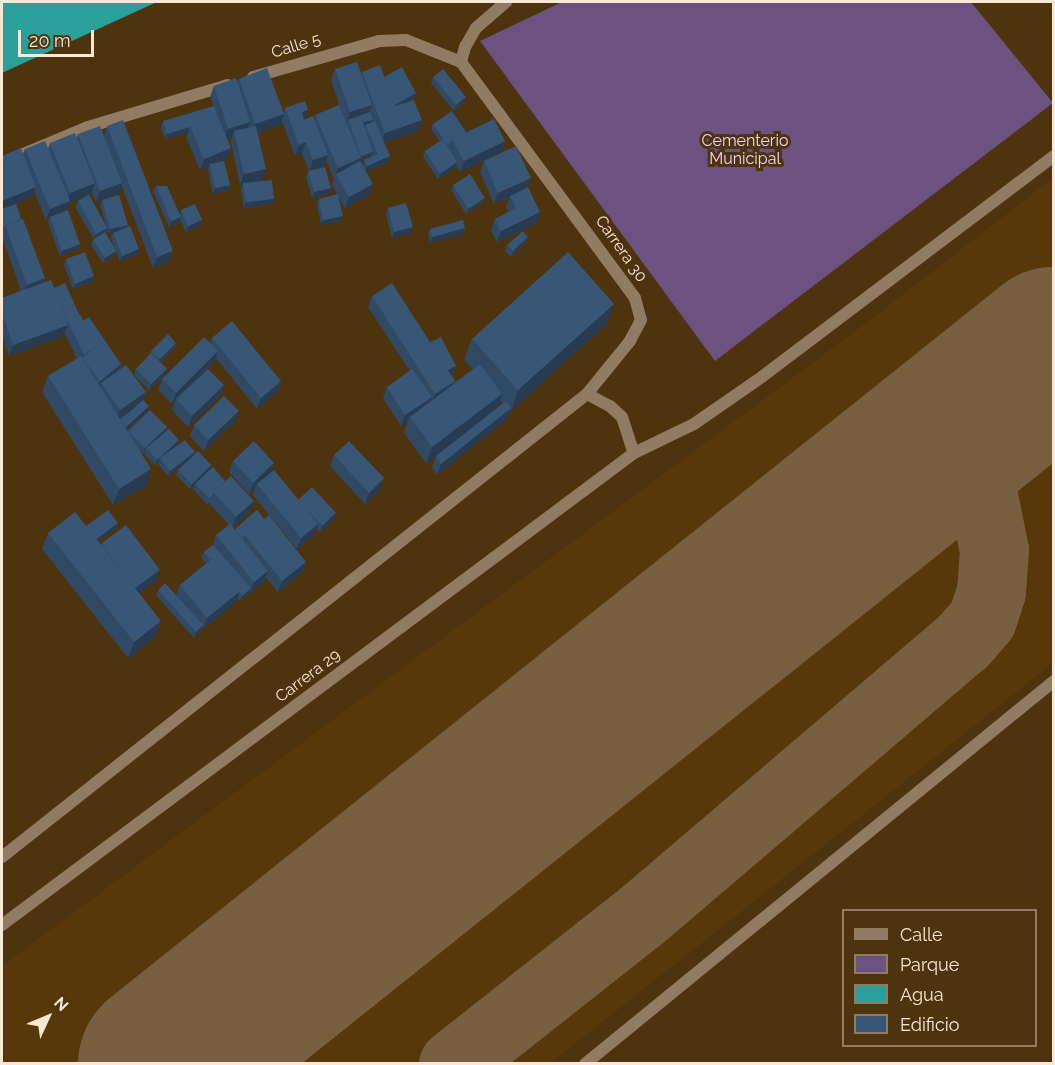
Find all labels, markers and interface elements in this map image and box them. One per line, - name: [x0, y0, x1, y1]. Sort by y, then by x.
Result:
- scale bar: [21, 18, 98, 56]
- street label: Calle 5: [269, 29, 323, 63]
- text: 20 m: [29, 30, 71, 51]
- park label: Cementerio Municipal: [702, 131, 788, 169]
- street label: Carrera 30: [591, 212, 651, 286]
- street label: Carrera 29: [272, 645, 344, 707]
- legend: [842, 909, 1037, 1047]
- text: Calle: [900, 924, 943, 945]
- text: Parque: [900, 954, 959, 975]
- text: Agua: [900, 984, 944, 1005]
- north arrow: [18, 987, 78, 1047]
- text: N: [50, 993, 72, 1015]
- text: Edificio: [900, 1014, 959, 1035]

